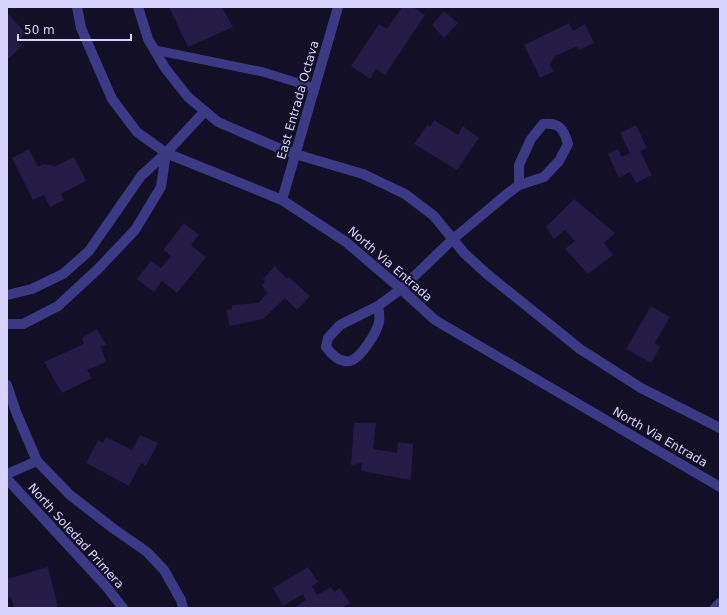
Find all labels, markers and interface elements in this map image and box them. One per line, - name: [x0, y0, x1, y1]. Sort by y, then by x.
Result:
- scale bar: [18, 16, 131, 42]
- text: 50 m: [24, 23, 55, 37]
- street label: East Entrada Octava: [274, 39, 322, 161]
- street label: North Via Entrada: [345, 224, 435, 304]
- street label: North Via Entrada: [610, 404, 710, 470]
- street label: North Soledad Primera: [25, 481, 127, 591]

